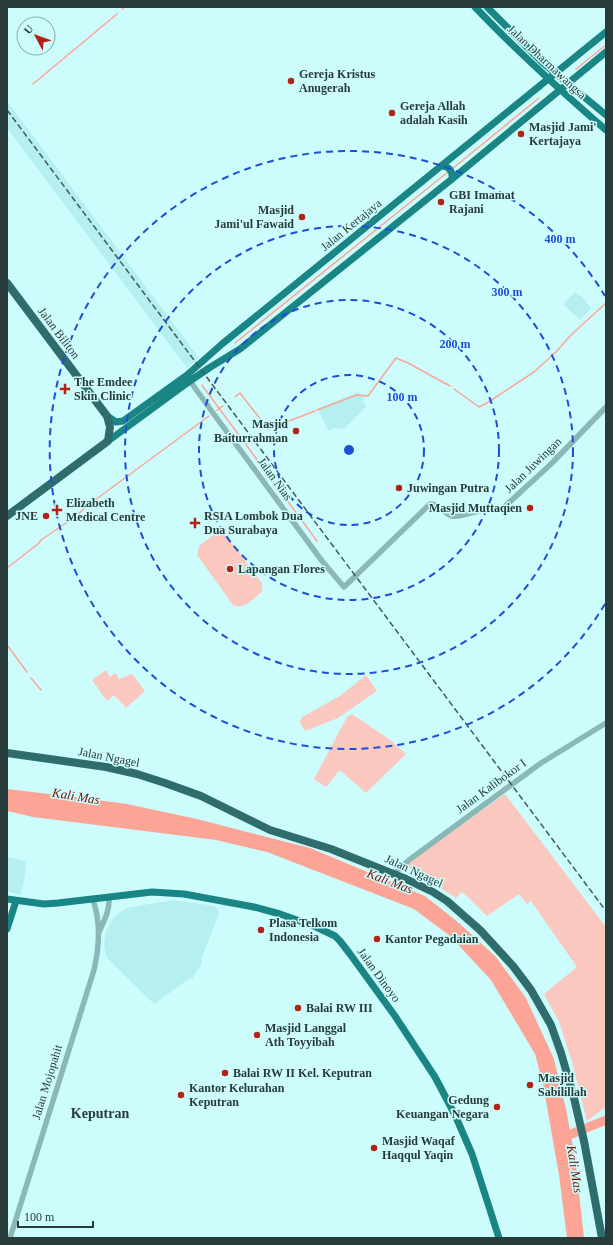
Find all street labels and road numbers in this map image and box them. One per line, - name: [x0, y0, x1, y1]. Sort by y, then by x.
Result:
- street label: Jalan Dharmawangsa: [505, 22, 590, 102]
- street label: Jalan Kertajaya: [318, 196, 385, 254]
- street label: Jalan Biliton: [35, 304, 83, 362]
- street label: Jalan Juwingan: [502, 434, 564, 496]
- street label: Jalan Nias: [255, 455, 295, 503]
- street label: Jalan Ngagel: [77, 744, 142, 770]
- street label: Jalan Kalibokor I: [453, 756, 529, 816]
- street label: Jalan Ngagel: [383, 851, 446, 891]
- street label: Jalan Dinoyo: [355, 945, 403, 1005]
- street label: Jalan Mojopahit: [29, 1042, 65, 1121]

